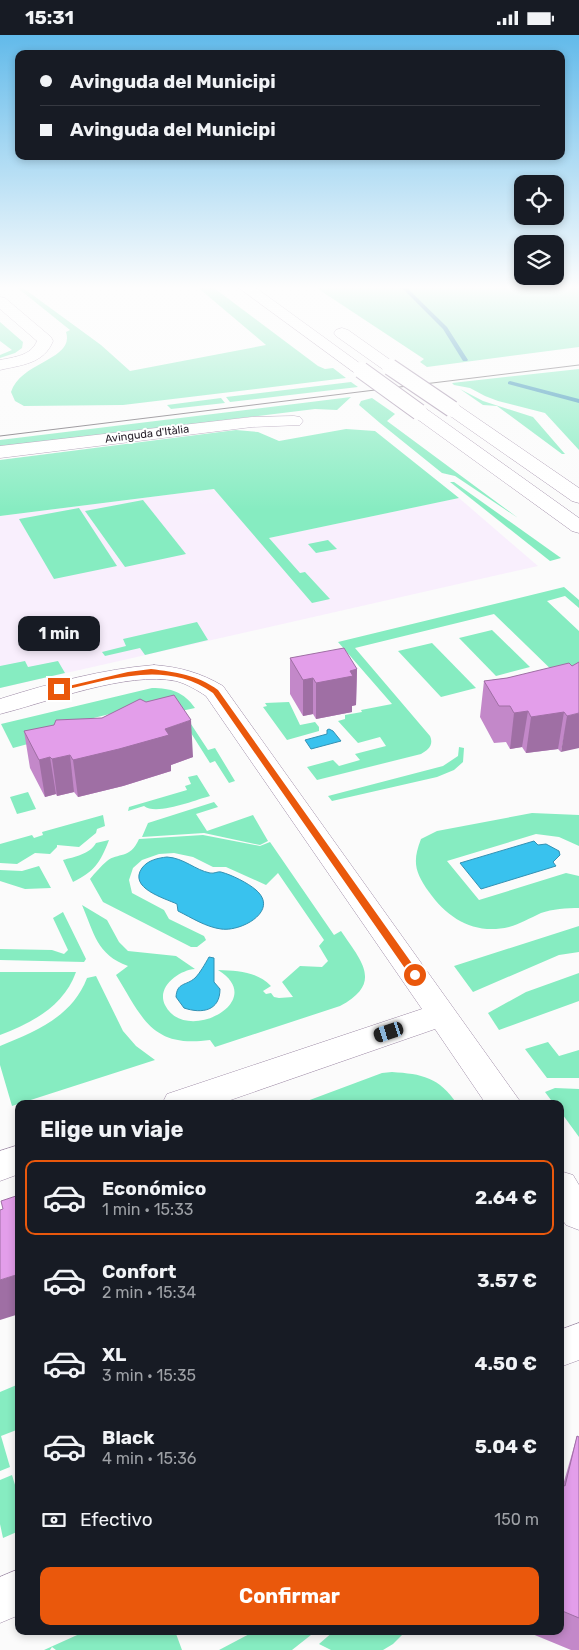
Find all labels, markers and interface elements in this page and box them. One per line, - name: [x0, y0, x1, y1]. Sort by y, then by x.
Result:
- text: 15:31: [25, 6, 74, 29]
- text: Avinguda del Municipi: [70, 70, 276, 93]
- text: Avinguda del Municipi: [70, 118, 276, 141]
- map controls: [514, 175, 564, 285]
- button: locate: [514, 175, 564, 225]
- button: layers: [514, 235, 564, 285]
- street label: Avinguda d'Itàlia: [104, 422, 190, 446]
- callout: 1 min: [18, 617, 100, 651]
- text: 1 min: [39, 624, 79, 643]
- route end: [48, 678, 70, 700]
- route start: [404, 964, 426, 986]
- car: [372, 1020, 405, 1044]
- text: Elige un viaje: [40, 1116, 184, 1143]
- icon: car: [42, 1175, 87, 1220]
- text: Económico: [102, 1177, 206, 1200]
- text: 2.64 €: [475, 1186, 537, 1209]
- text: 1 min · 15:33: [102, 1200, 193, 1219]
- icon: car: [42, 1258, 87, 1303]
- text: Confort: [102, 1260, 176, 1283]
- text: 3.57 €: [477, 1269, 537, 1292]
- text: 2 min · 15:34: [102, 1283, 196, 1302]
- icon: car: [42, 1341, 87, 1386]
- text: XL: [102, 1343, 126, 1366]
- text: 4.50 €: [475, 1352, 537, 1375]
- text: 3 min · 15:35: [102, 1366, 196, 1385]
- icon: car: [42, 1424, 87, 1469]
- text: Black: [102, 1426, 154, 1449]
- text: 5.04 €: [475, 1435, 537, 1458]
- text: 4 min · 15:36: [102, 1449, 196, 1468]
- icon: cash: [40, 1506, 68, 1534]
- text: Efectivo: [80, 1508, 153, 1531]
- text: 150 m: [494, 1510, 539, 1529]
- button: Confirmar: [40, 1567, 539, 1625]

